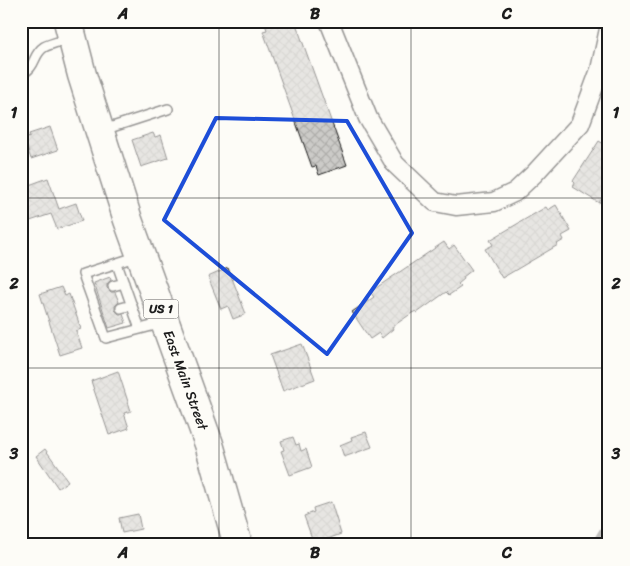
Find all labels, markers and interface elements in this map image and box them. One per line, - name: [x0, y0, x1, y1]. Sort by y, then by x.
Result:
- text: A: [117, 0, 128, 28]
- text: B: [310, 0, 321, 28]
- text: C: [501, 0, 513, 28]
- text: 1: [11, 98, 18, 127]
- text: 1: [613, 98, 620, 127]
- text: 2: [8, 269, 19, 298]
- text: 2: [610, 269, 621, 298]
- road number: US 1: [144, 300, 178, 318]
- street label: East Main Street: [156, 326, 216, 435]
- text: 3: [9, 439, 19, 468]
- text: 3: [611, 439, 621, 468]
- text: A: [117, 538, 128, 566]
- text: B: [310, 538, 321, 566]
- text: C: [501, 538, 513, 566]

